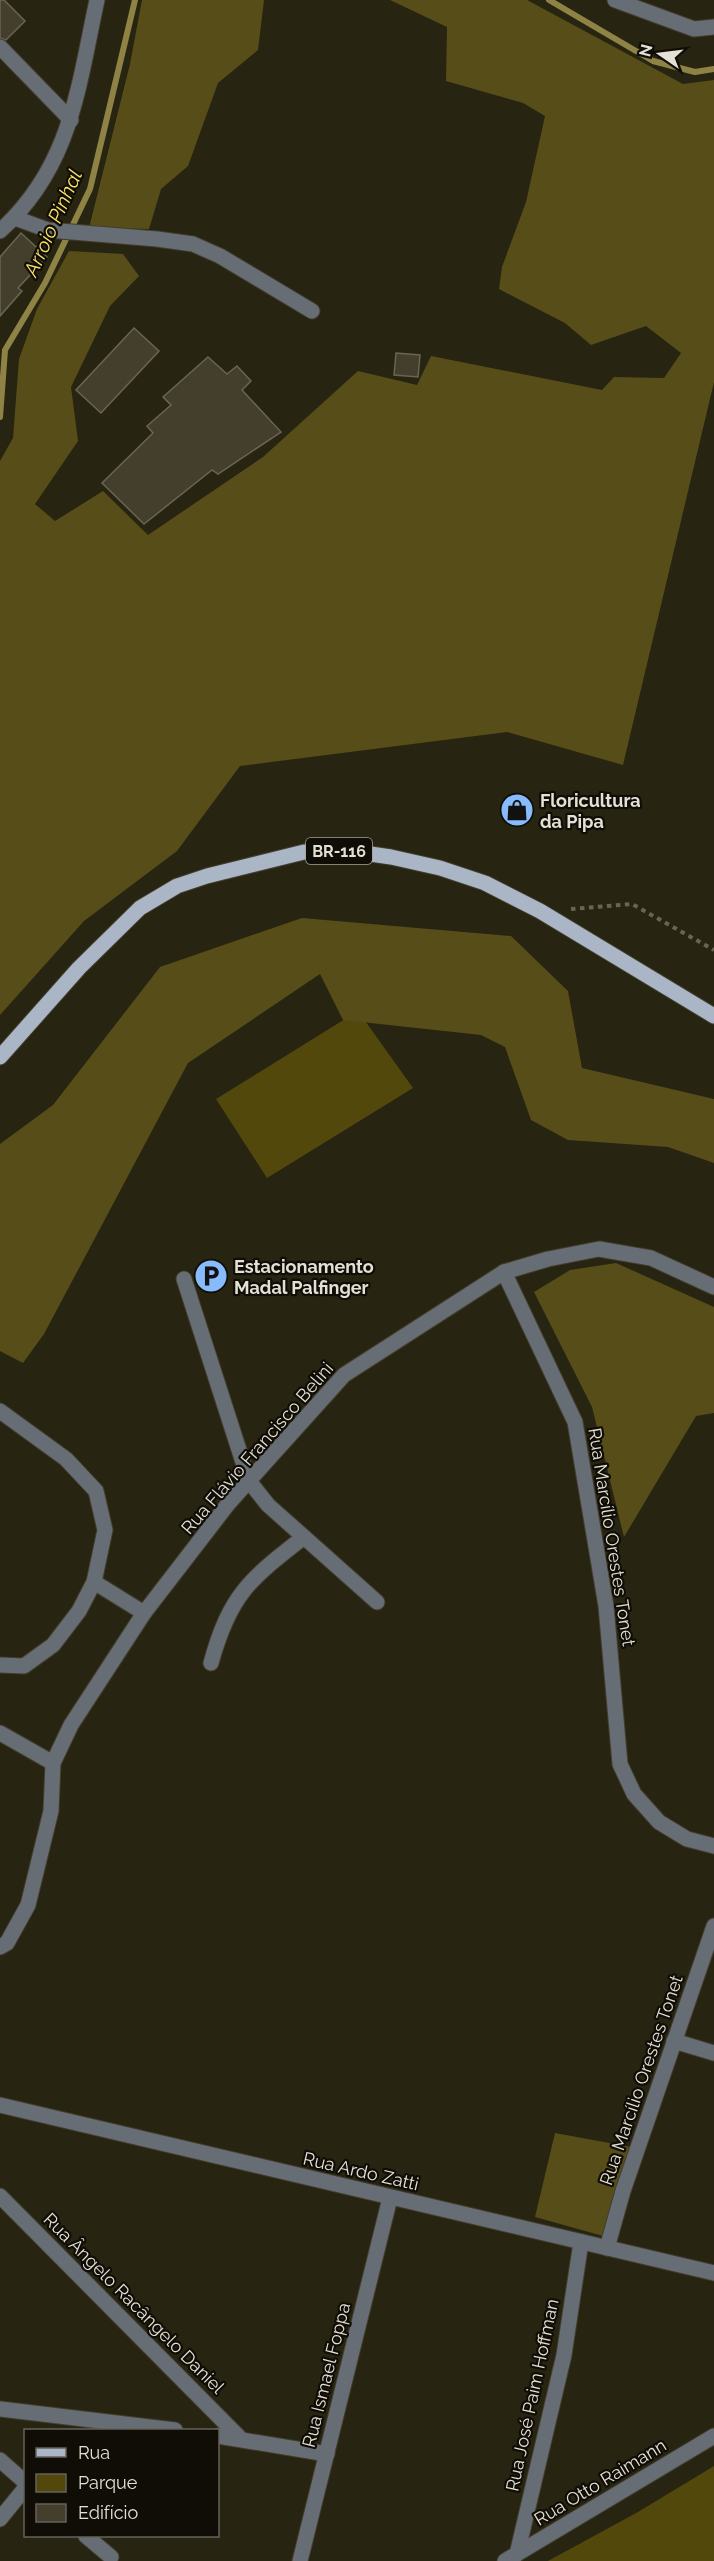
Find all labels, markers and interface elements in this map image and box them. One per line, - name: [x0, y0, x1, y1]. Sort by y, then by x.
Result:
- north arrow: [630, 24, 690, 84]
- text: N: [635, 42, 657, 59]
- water label: Arroio Pinhal: [18, 166, 87, 281]
- place label: Floricultura da Pipa: [540, 790, 641, 832]
- shop icon: Floricultura da Pipa: [499, 792, 535, 828]
- road number: BR-116: [306, 838, 372, 864]
- place label: Estacionamento Madal Palfinger: [234, 1256, 374, 1298]
- parking icon: Estacionamento Madal Palfinger: [193, 1258, 229, 1294]
- street label: Rua Flávio Francisco Belini: [177, 1358, 337, 1538]
- street label: Rua Marcílio Orestes Tonet: [584, 1426, 640, 1648]
- street label: Rua Marcílio Orestes Tonet: [595, 1972, 687, 2188]
- street label: Rua Ardo Zatti: [301, 2148, 421, 2194]
- street label: Rua Ângelo Racângelo Daniel: [39, 2208, 229, 2398]
- street label: Rua José Paim Hoffman: [501, 2297, 563, 2493]
- street label: Rua Ismael Foppa: [298, 2300, 354, 2450]
- legend: [24, 2429, 219, 2537]
- street label: Rua Otto Raimann: [530, 2434, 670, 2530]
- text: Rua: [78, 2442, 110, 2463]
- text: Parque: [78, 2472, 138, 2493]
- text: Edifício: [78, 2502, 138, 2523]

